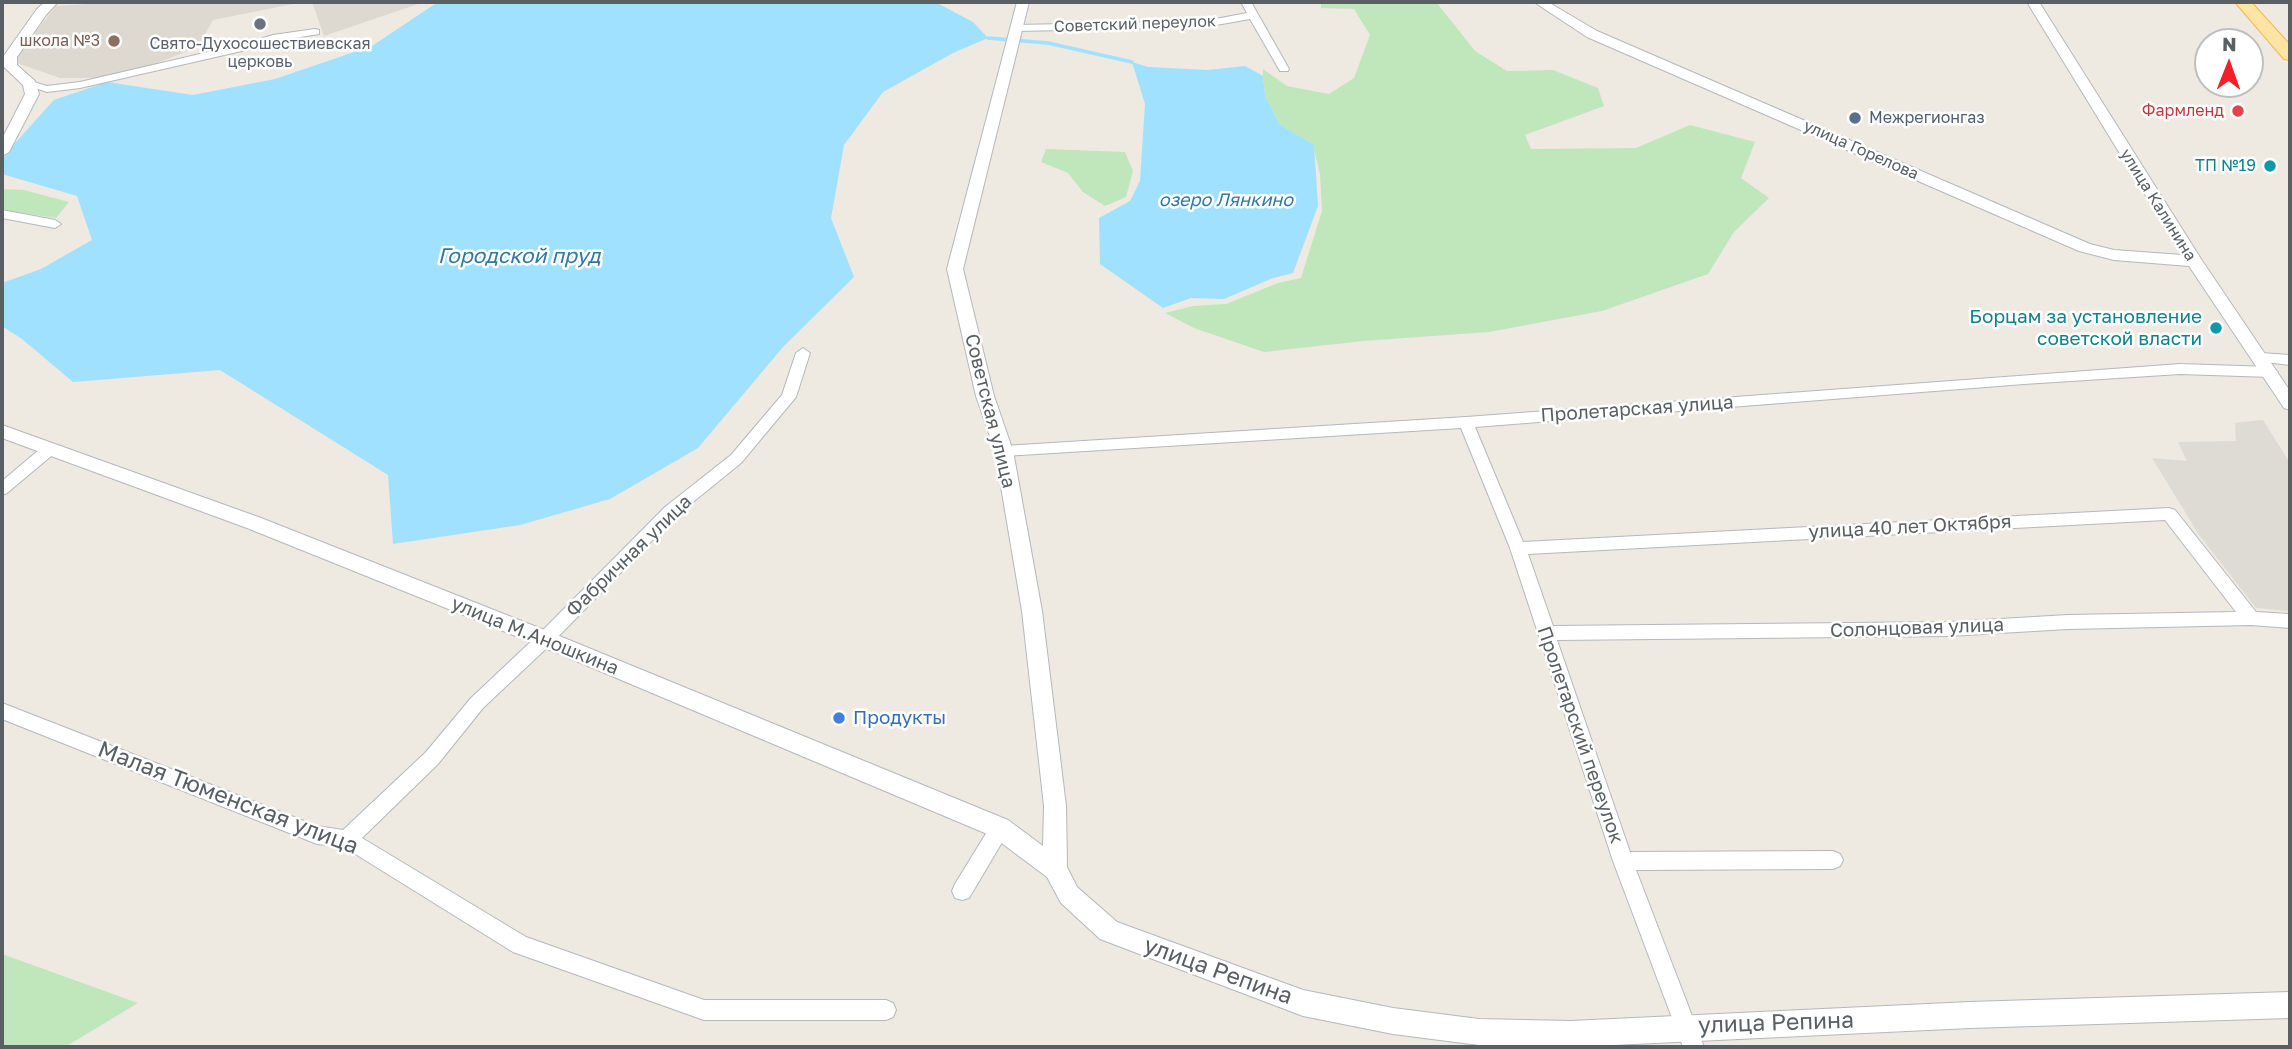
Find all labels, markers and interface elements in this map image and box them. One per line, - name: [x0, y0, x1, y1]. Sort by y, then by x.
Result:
- street label: Советский переулок: [1054, 12, 1216, 36]
- marker: Свято-Духосошествиевская церковь: [252, 16, 268, 32]
- north arrow: [2194, 28, 2264, 98]
- place label: школа №3: [19, 31, 100, 51]
- text: N: [2222, 32, 2237, 55]
- marker: школа №3: [106, 33, 122, 49]
- place label: Свято-Духосошествиевская церковь: [149, 34, 371, 72]
- place label: Фармленд: [2142, 101, 2224, 121]
- marker: Фармленд: [2230, 103, 2246, 119]
- place label: Межрегионгаз: [1869, 108, 1985, 128]
- marker: Межрегионгаз: [1847, 110, 1863, 126]
- street label: улица Горелова: [1801, 116, 1921, 184]
- street label: улица Калинина: [2116, 145, 2200, 265]
- place label: ТП №19: [2195, 156, 2256, 176]
- marker: ТП №19: [2262, 158, 2278, 174]
- water label: озеро Лянкино: [1159, 189, 1293, 211]
- water label: Городской пруд: [438, 243, 600, 269]
- place label: Борцам за установление советской власти: [1969, 306, 2202, 350]
- marker: Борцам за установление советской власти: [2208, 320, 2224, 336]
- street label: Советская улица: [960, 332, 1020, 490]
- street label: Пролетарская улица: [1540, 391, 1734, 427]
- street label: Фабричная улица: [561, 490, 697, 622]
- street label: улица 40 лет Октября: [1808, 510, 2012, 544]
- street label: улица М.Аношкина: [448, 592, 622, 680]
- street label: Солонцовая улица: [1830, 614, 2004, 642]
- street label: Пролетарский переулок: [1532, 623, 1628, 847]
- place label: Продукты: [853, 707, 946, 729]
- marker: Продукты: [831, 710, 847, 726]
- street label: Малая Тюменская улица: [94, 736, 362, 860]
- street label: улица Репина: [1140, 931, 1296, 1011]
- street label: улица Репина: [1697, 1006, 1855, 1040]

